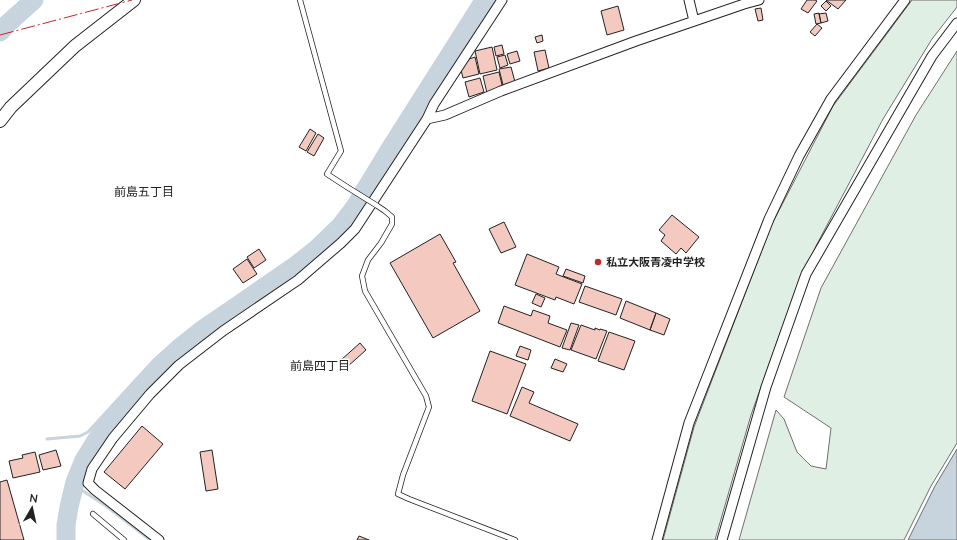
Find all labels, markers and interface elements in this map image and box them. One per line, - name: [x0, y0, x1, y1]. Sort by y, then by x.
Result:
- district label: 前島五丁目: [114, 184, 174, 200]
- place label: 私立大阪青凌中学校: [606, 255, 705, 270]
- marker: 私立大阪青凌中学校: [593, 257, 603, 267]
- district label: 前島四丁目: [290, 358, 350, 374]
- north arrow: [12, 488, 52, 528]
- text: N: [28, 491, 39, 507]

